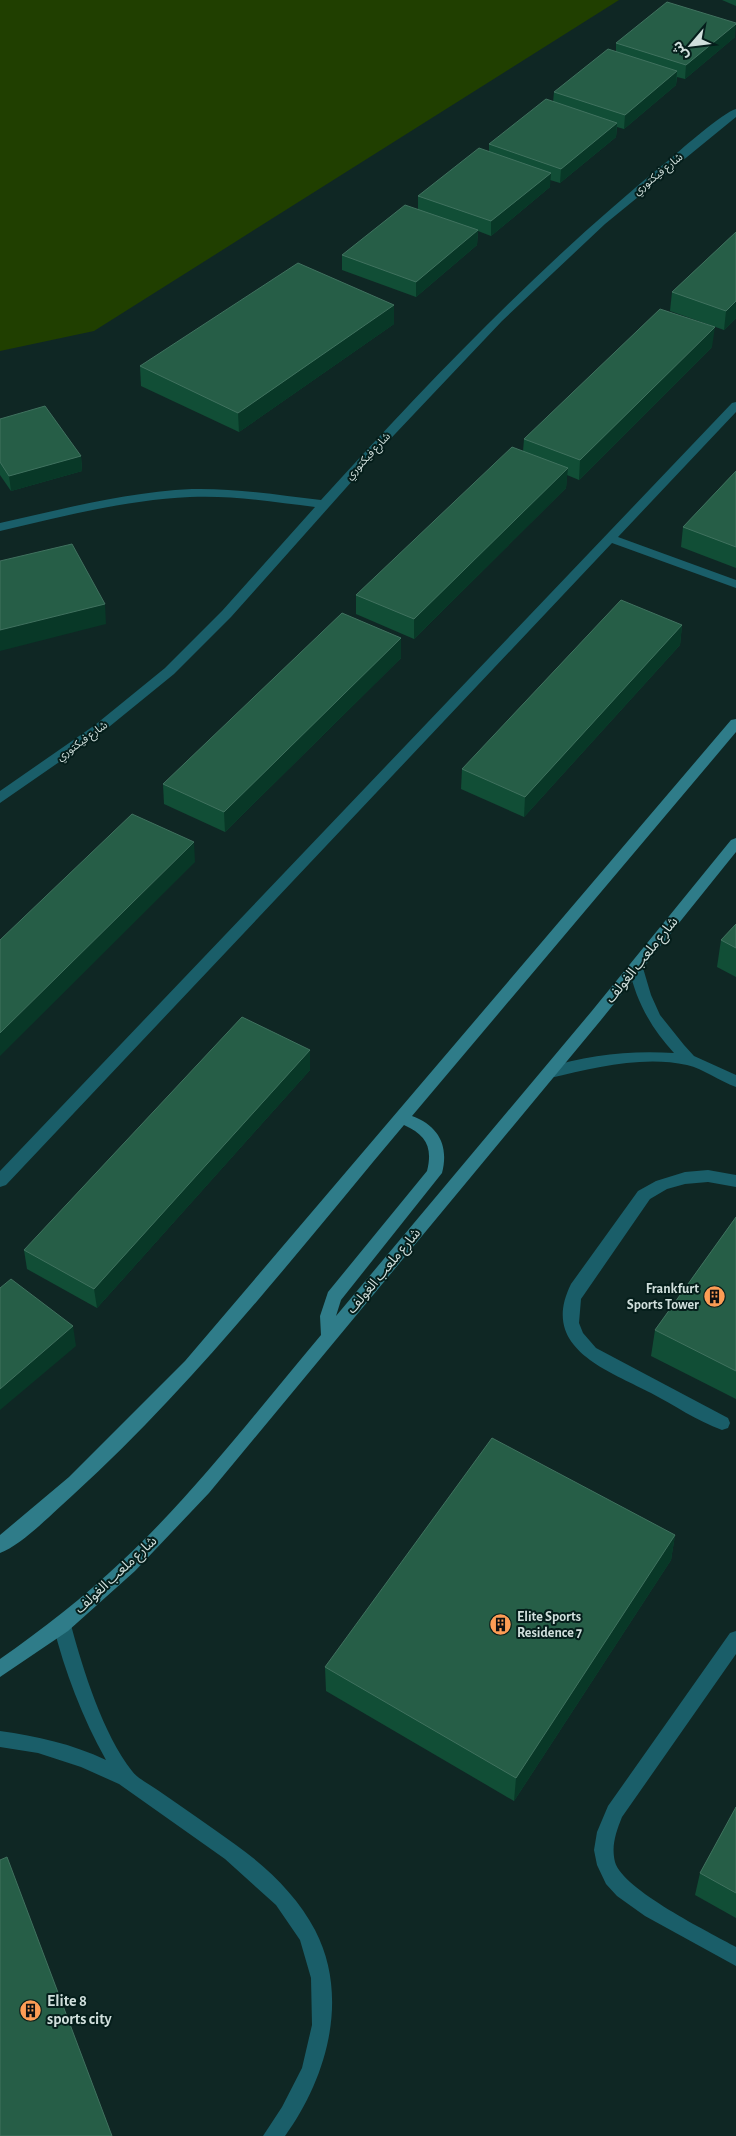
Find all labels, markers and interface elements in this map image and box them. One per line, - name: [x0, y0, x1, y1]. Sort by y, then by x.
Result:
- north arrow: [666, 20, 716, 70]
- text: ش: [670, 39, 691, 62]
- street label: شارع فيكتوري: [631, 151, 687, 200]
- street label: شارع فيكتوري: [344, 430, 395, 484]
- street label: شارع فيكتوري: [55, 719, 112, 766]
- street label: شارع ملعب الغولف: [603, 914, 683, 1007]
- street label: شارع ملعب الغولف: [345, 1226, 426, 1318]
- place label: Frankfurt Sports Tower: [627, 1282, 699, 1312]
- building icon: Frankfurt Sports Tower: [703, 1285, 727, 1309]
- street label: شارع ملعب الغولف: [72, 1534, 162, 1618]
- place label: Elite Sports Residence 7: [517, 1610, 582, 1640]
- building icon: Elite Sports Residence 7: [489, 1613, 513, 1637]
- place label: Elite 8 sports city: [47, 1993, 113, 2028]
- building icon: Elite 8 sports city: [19, 1998, 43, 2022]

